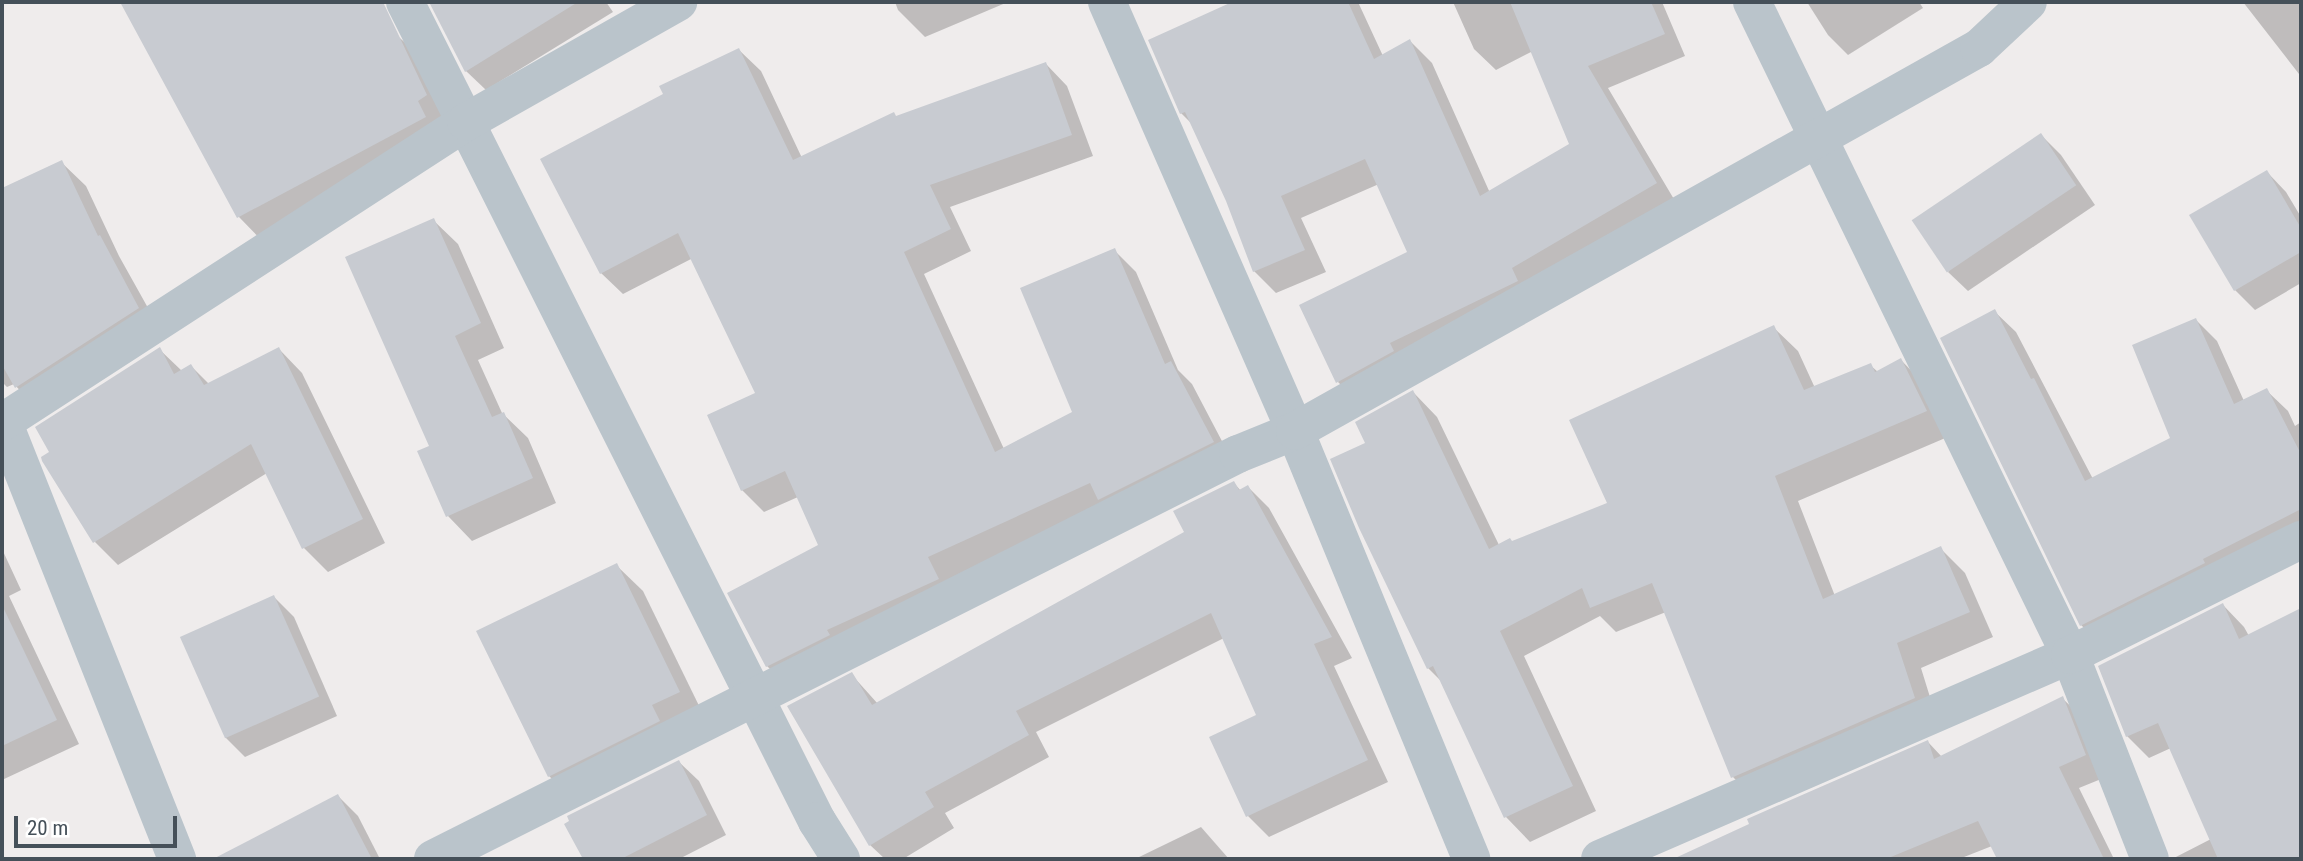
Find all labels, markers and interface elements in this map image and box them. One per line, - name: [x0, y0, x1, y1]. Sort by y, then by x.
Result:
- scale bar: [18, 802, 180, 846]
- text: 20 m: [27, 816, 68, 840]

